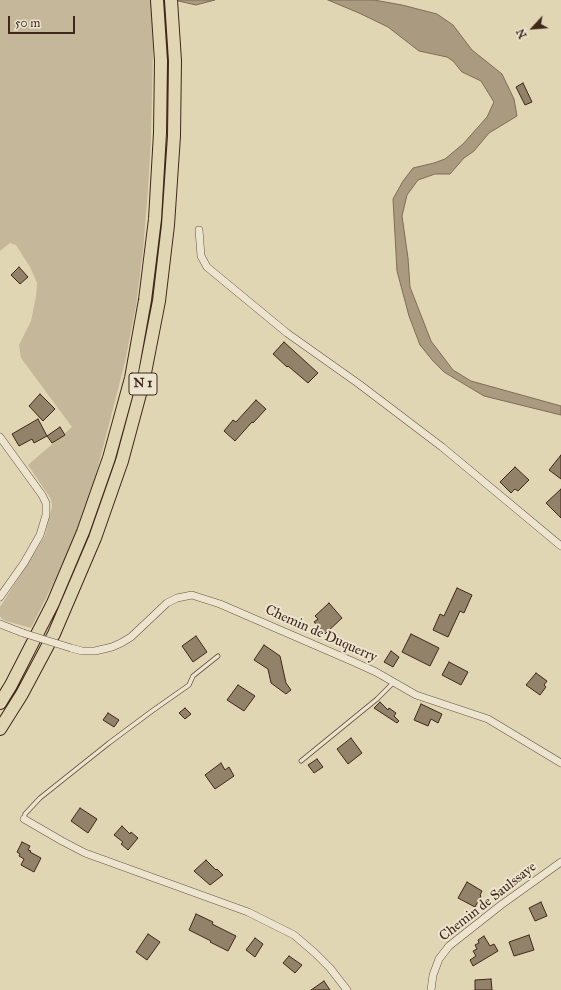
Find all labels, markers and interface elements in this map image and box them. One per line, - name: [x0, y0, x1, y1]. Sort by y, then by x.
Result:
- scale bar: [10, 8, 77, 34]
- north arrow: [513, 8, 553, 48]
- text: 50 m: [15, 16, 40, 30]
- text: N: [514, 26, 530, 41]
- road number: N 1: [129, 373, 157, 395]
- street label: Chemin de Duquerry: [262, 602, 380, 666]
- street label: Chemin de Saulssaye: [436, 859, 540, 945]

